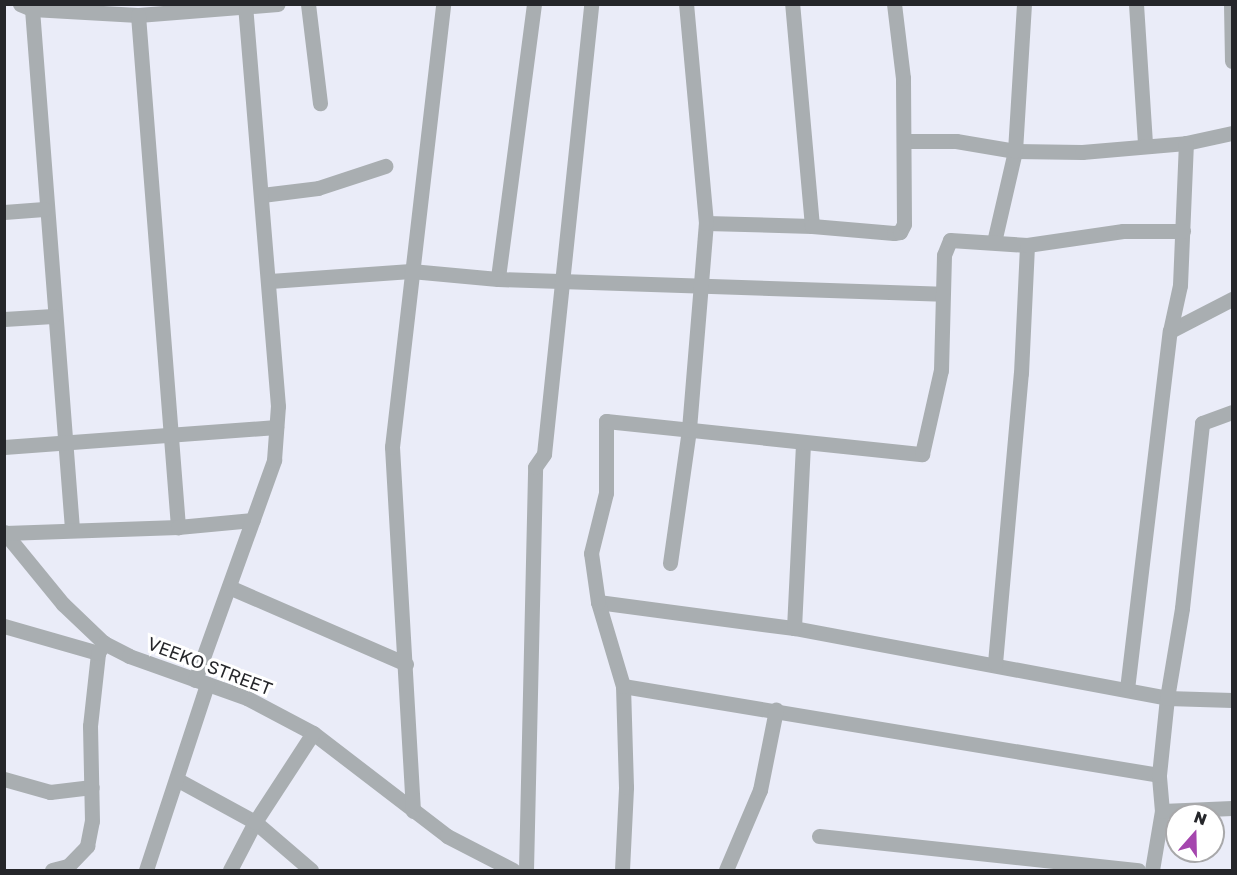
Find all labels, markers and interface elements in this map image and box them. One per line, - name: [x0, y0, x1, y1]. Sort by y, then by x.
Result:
- street label: VEEKO STREET: [145, 632, 275, 700]
- north arrow: [1165, 803, 1225, 863]
- text: N: [1191, 806, 1210, 829]

